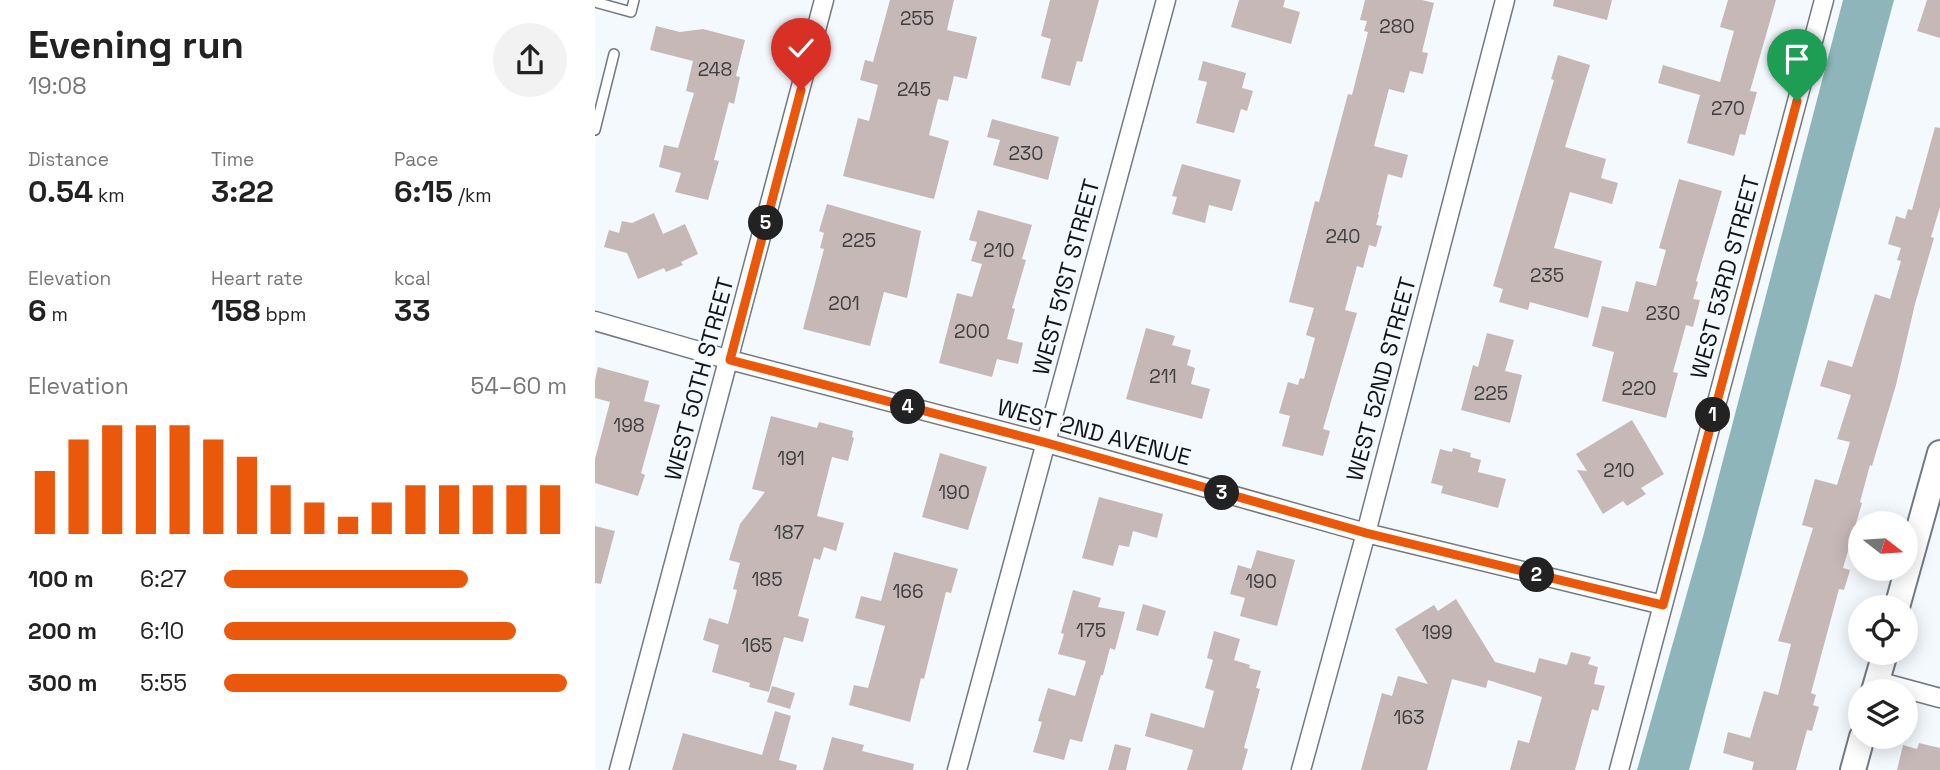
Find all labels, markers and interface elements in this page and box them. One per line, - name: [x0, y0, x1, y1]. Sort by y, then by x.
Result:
- house number: 255: [900, 6, 934, 31]
- house number: 280: [1379, 14, 1415, 39]
- pin: [771, 18, 831, 90]
- text: Evening run: [28, 21, 244, 69]
- button: share: [493, 23, 567, 97]
- icon: check: [782, 29, 820, 67]
- pin: [1767, 29, 1827, 101]
- icon: arrive: [1778, 40, 1816, 78]
- house number: 248: [698, 57, 732, 82]
- text: 19:08: [28, 71, 87, 101]
- house number: 245: [897, 77, 931, 102]
- house number: 270: [1711, 96, 1745, 121]
- house number: 230: [1008, 141, 1044, 166]
- text: Distance: [28, 147, 109, 172]
- text: Time: [211, 147, 254, 172]
- text: Pace: [394, 147, 438, 172]
- text: 0.54: [28, 172, 93, 211]
- text: 3:22: [211, 172, 274, 211]
- text: 6:15: [394, 172, 453, 211]
- street label: WEST 53RD STREET: [1683, 172, 1767, 382]
- street label: WEST 51ST STREET: [1025, 176, 1107, 378]
- text: km: [93, 183, 125, 208]
- text: /km: [453, 183, 492, 208]
- pin: 5: [749, 206, 783, 241]
- text: 5: [760, 210, 771, 235]
- house number: 240: [1326, 224, 1360, 249]
- house number: 225: [842, 228, 876, 253]
- house number: 210: [983, 238, 1015, 263]
- house number: 235: [1530, 263, 1564, 288]
- text: Elevation: [28, 266, 111, 291]
- text: Heart rate: [211, 266, 303, 291]
- text: kcal: [394, 266, 431, 291]
- street label: WEST 50TH STREET: [657, 274, 741, 484]
- street label: WEST 52ND STREET: [1339, 274, 1423, 484]
- text: 6: [28, 291, 47, 330]
- text: 158: [211, 291, 261, 330]
- text: 33: [394, 291, 430, 330]
- house number: 201: [828, 291, 860, 316]
- house number: 230: [1645, 301, 1681, 326]
- text: m: [47, 302, 68, 327]
- text: bpm: [261, 302, 306, 327]
- house number: 200: [954, 319, 990, 344]
- house number: 211: [1149, 364, 1177, 389]
- text: Elevation: [28, 371, 129, 401]
- text: 54–60 m: [470, 371, 567, 401]
- house number: 220: [1621, 376, 1657, 401]
- house number: 225: [1474, 381, 1508, 406]
- pin: 4: [891, 390, 925, 424]
- street label: WEST 2ND AVENUE: [994, 392, 1194, 472]
- text: 4: [901, 394, 914, 419]
- pin: 1: [1695, 398, 1731, 432]
- text: 1: [1708, 402, 1717, 427]
- house number: 198: [613, 413, 645, 438]
- house number: 191: [777, 446, 805, 471]
- house number: 210: [1603, 458, 1635, 483]
- pin: 3: [1205, 476, 1239, 510]
- house number: 190: [938, 480, 970, 505]
- text: 3: [1216, 480, 1227, 505]
- north arrow: [1848, 511, 1918, 581]
- map controls: [1848, 511, 1918, 749]
- house number: 187: [774, 520, 804, 545]
- pin: 2: [1520, 558, 1555, 592]
- text: 2: [1531, 562, 1542, 587]
- text: 100 m: [28, 564, 94, 594]
- text: 6:27: [140, 564, 187, 594]
- house number: 185: [751, 567, 783, 592]
- house number: 190: [1245, 569, 1277, 594]
- house number: 166: [892, 579, 924, 604]
- button: locate: [1848, 595, 1918, 665]
- text: 200 m: [28, 616, 97, 646]
- text: 6:10: [140, 616, 184, 646]
- house number: 175: [1076, 618, 1106, 643]
- house number: 199: [1421, 620, 1453, 645]
- house number: 165: [742, 633, 772, 658]
- text: 300 m: [28, 668, 97, 698]
- text: 5:55: [140, 668, 187, 698]
- button: layers: [1848, 679, 1918, 749]
- house number: 163: [1393, 705, 1425, 730]

